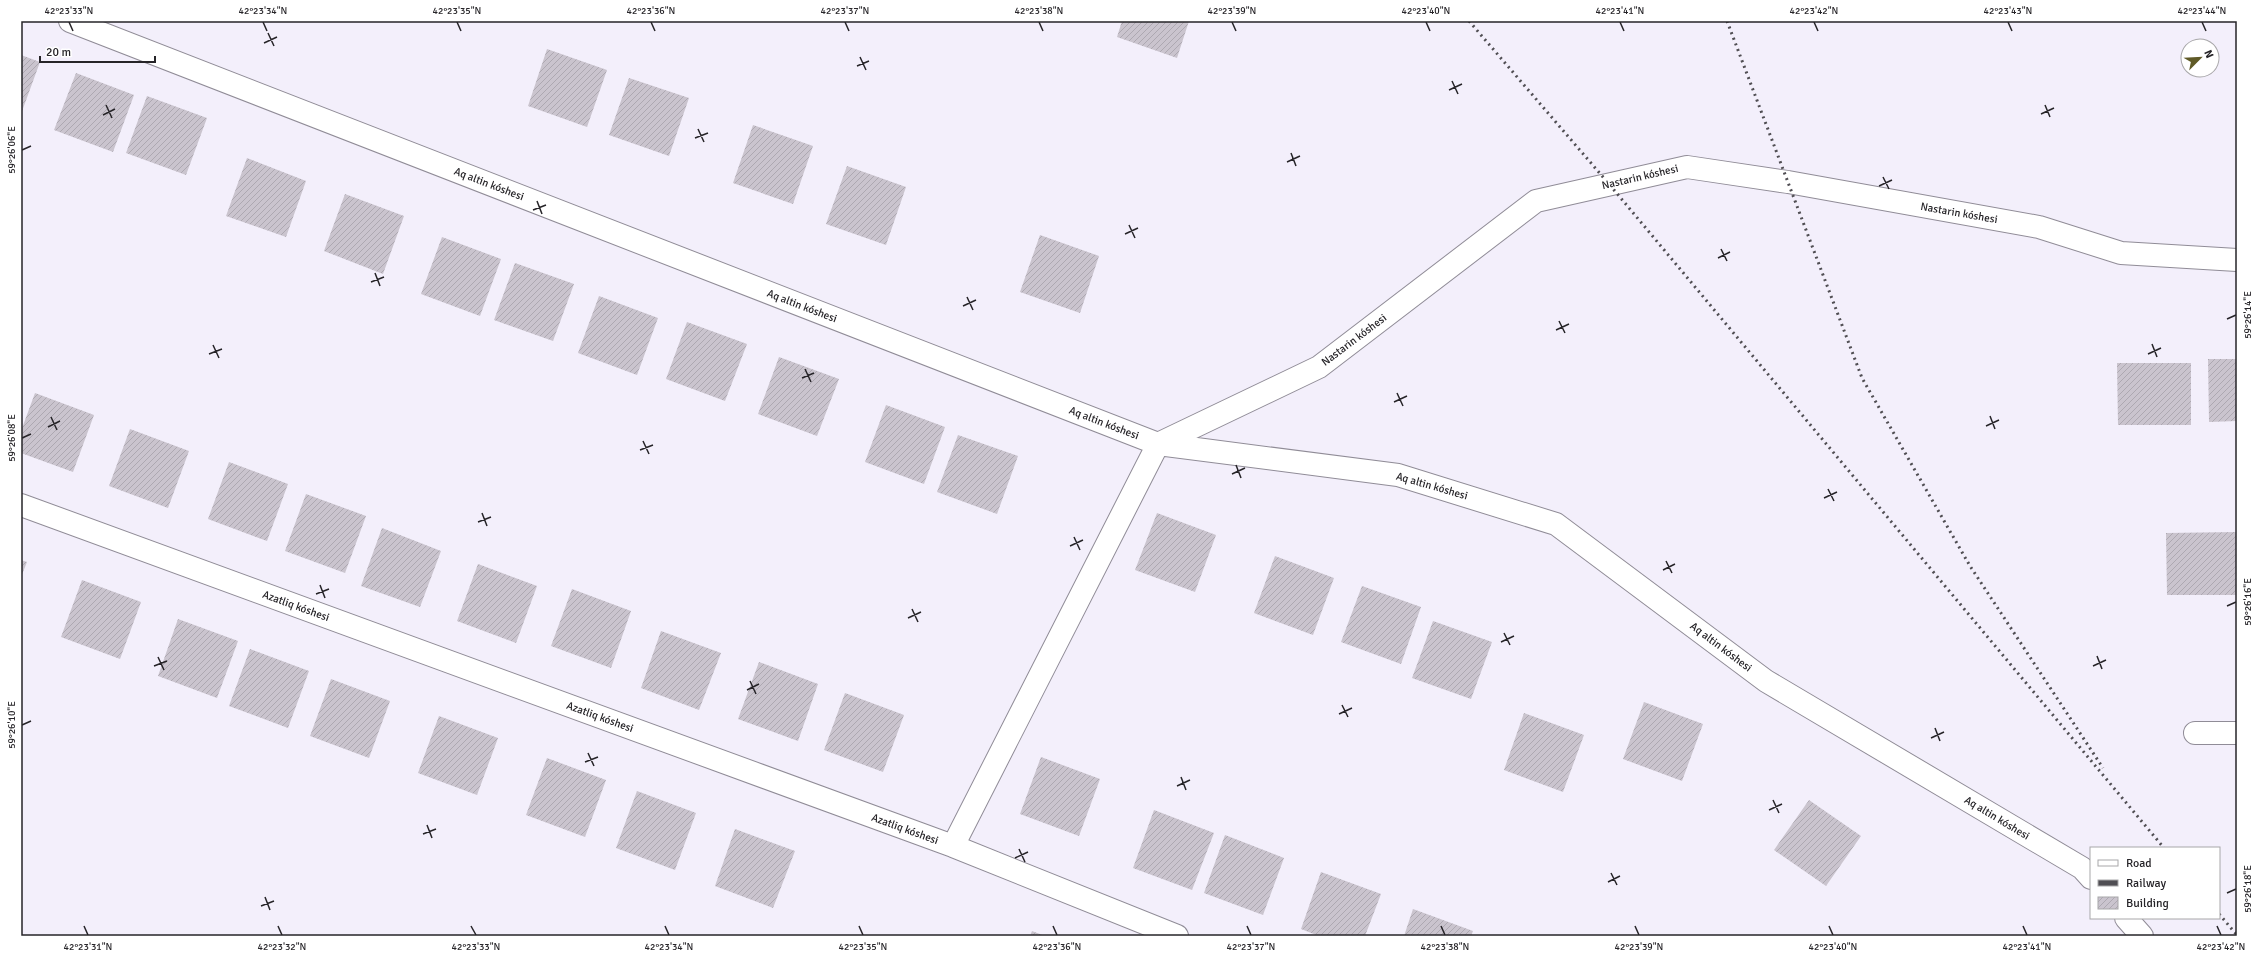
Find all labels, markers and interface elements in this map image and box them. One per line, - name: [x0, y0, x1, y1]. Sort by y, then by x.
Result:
- text: 42°23'33"N: [45, 5, 93, 17]
- text: 42°23'34"N: [239, 5, 287, 17]
- text: 42°23'35"N: [433, 5, 481, 17]
- text: 42°23'36"N: [627, 5, 675, 17]
- text: 42°23'37"N: [821, 5, 869, 17]
- text: 42°23'38"N: [1015, 5, 1063, 17]
- text: 42°23'39"N: [1208, 5, 1256, 17]
- text: 42°23'40"N: [1402, 5, 1450, 17]
- text: 42°23'41"N: [1596, 5, 1644, 17]
- text: 42°23'42"N: [1790, 5, 1838, 17]
- text: 42°23'43"N: [1984, 5, 2032, 17]
- text: 42°23'44"N: [2178, 5, 2226, 17]
- scale bar: [40, 38, 155, 64]
- north arrow: [2180, 38, 2220, 78]
- text: 20 m: [46, 45, 71, 60]
- text: N: [2201, 48, 2216, 60]
- text: 59°26'06"E: [6, 126, 18, 174]
- street label: Nastarin kóshesi: [1600, 162, 1680, 192]
- street label: Aq altin kóshesi: [452, 165, 526, 203]
- street label: Nastarin kóshesi: [1919, 200, 1999, 226]
- street label: Aq altin kóshesi: [765, 287, 839, 325]
- text: 59°26'14"E: [2242, 291, 2254, 339]
- street label: Nastarin kóshesi: [1319, 311, 1389, 369]
- street label: Aq altin kóshesi: [1067, 404, 1141, 442]
- text: 59°26'08"E: [6, 414, 18, 462]
- street label: Aq altin kóshesi: [1395, 470, 1469, 502]
- text: 59°26'16"E: [2242, 578, 2254, 626]
- street label: Azatliq kóshesi: [261, 588, 331, 624]
- street label: Aq altin kóshesi: [1688, 620, 1754, 674]
- street label: Azatliq kóshesi: [565, 699, 635, 735]
- text: 59°26'10"E: [6, 701, 18, 749]
- street label: Aq altin kóshesi: [1962, 793, 2032, 843]
- street label: Azatliq kóshesi: [870, 811, 940, 847]
- legend: [2090, 847, 2220, 919]
- text: Road: [2126, 856, 2152, 871]
- text: 59°26'18"E: [2242, 865, 2254, 913]
- text: Railway: [2126, 876, 2166, 891]
- text: Building: [2126, 896, 2169, 911]
- text: 42°23'31"N: [64, 941, 112, 953]
- text: 42°23'32"N: [258, 941, 306, 953]
- text: 42°23'33"N: [452, 941, 500, 953]
- text: 42°23'34"N: [645, 941, 693, 953]
- text: 42°23'35"N: [839, 941, 887, 953]
- text: 42°23'36"N: [1033, 941, 1081, 953]
- text: 42°23'37"N: [1227, 941, 1275, 953]
- text: 42°23'38"N: [1421, 941, 1469, 953]
- text: 42°23'39"N: [1615, 941, 1663, 953]
- text: 42°23'40"N: [1809, 941, 1857, 953]
- text: 42°23'41"N: [2003, 941, 2051, 953]
- text: 42°23'42"N: [2197, 941, 2245, 953]

